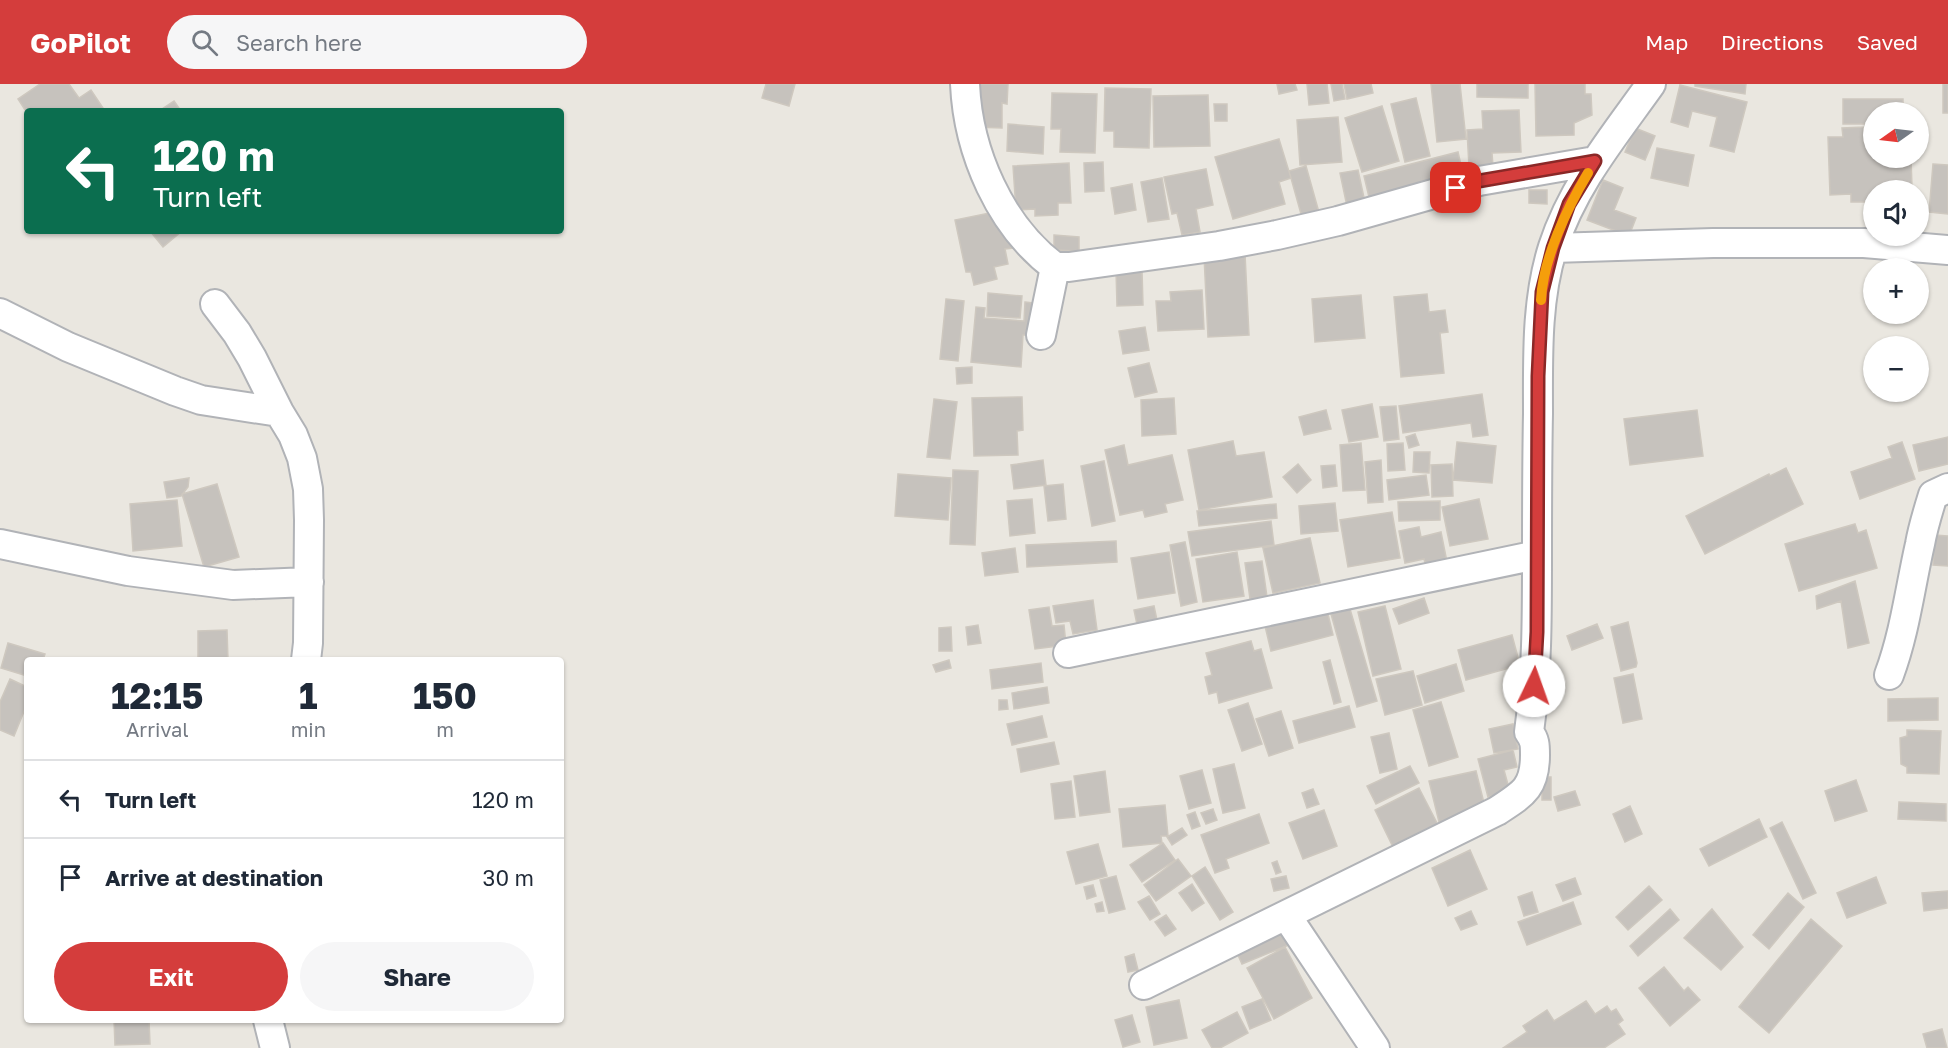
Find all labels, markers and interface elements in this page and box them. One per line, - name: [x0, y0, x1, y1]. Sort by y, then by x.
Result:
- search box: [167, 15, 587, 69]
- text: GoPilot: [30, 26, 131, 59]
- icon: search: [188, 26, 221, 59]
- text: Search here: [236, 29, 362, 56]
- text: Map: [1645, 29, 1688, 55]
- text: Directions: [1721, 29, 1824, 55]
- text: Saved: [1857, 29, 1918, 55]
- north arrow: [1863, 102, 1929, 168]
- map controls: [1863, 102, 1929, 402]
- text: 120 m: [153, 130, 275, 180]
- icon: left: [54, 132, 132, 210]
- pin: [1430, 162, 1481, 213]
- icon: arrive: [1439, 171, 1472, 204]
- button: sound: [1863, 180, 1929, 246]
- text: Turn left: [153, 181, 262, 213]
- button: +: [1863, 258, 1929, 324]
- button: −: [1863, 336, 1929, 402]
- position arrow: [1502, 654, 1566, 718]
- text: 12:15: [111, 674, 204, 717]
- text: 1: [299, 674, 318, 717]
- text: 150: [413, 674, 477, 717]
- text: Arrival: [126, 717, 189, 741]
- text: min: [291, 717, 326, 741]
- text: m: [436, 717, 454, 741]
- icon: left: [54, 783, 87, 816]
- text: Turn left: [105, 786, 196, 813]
- text: 120 m: [472, 786, 534, 813]
- icon: arrive: [54, 861, 87, 894]
- text: Arrive at destination: [105, 864, 323, 891]
- text: 30 m: [483, 864, 534, 891]
- button: Exit: [54, 942, 288, 1011]
- button: Share: [300, 942, 534, 1011]

